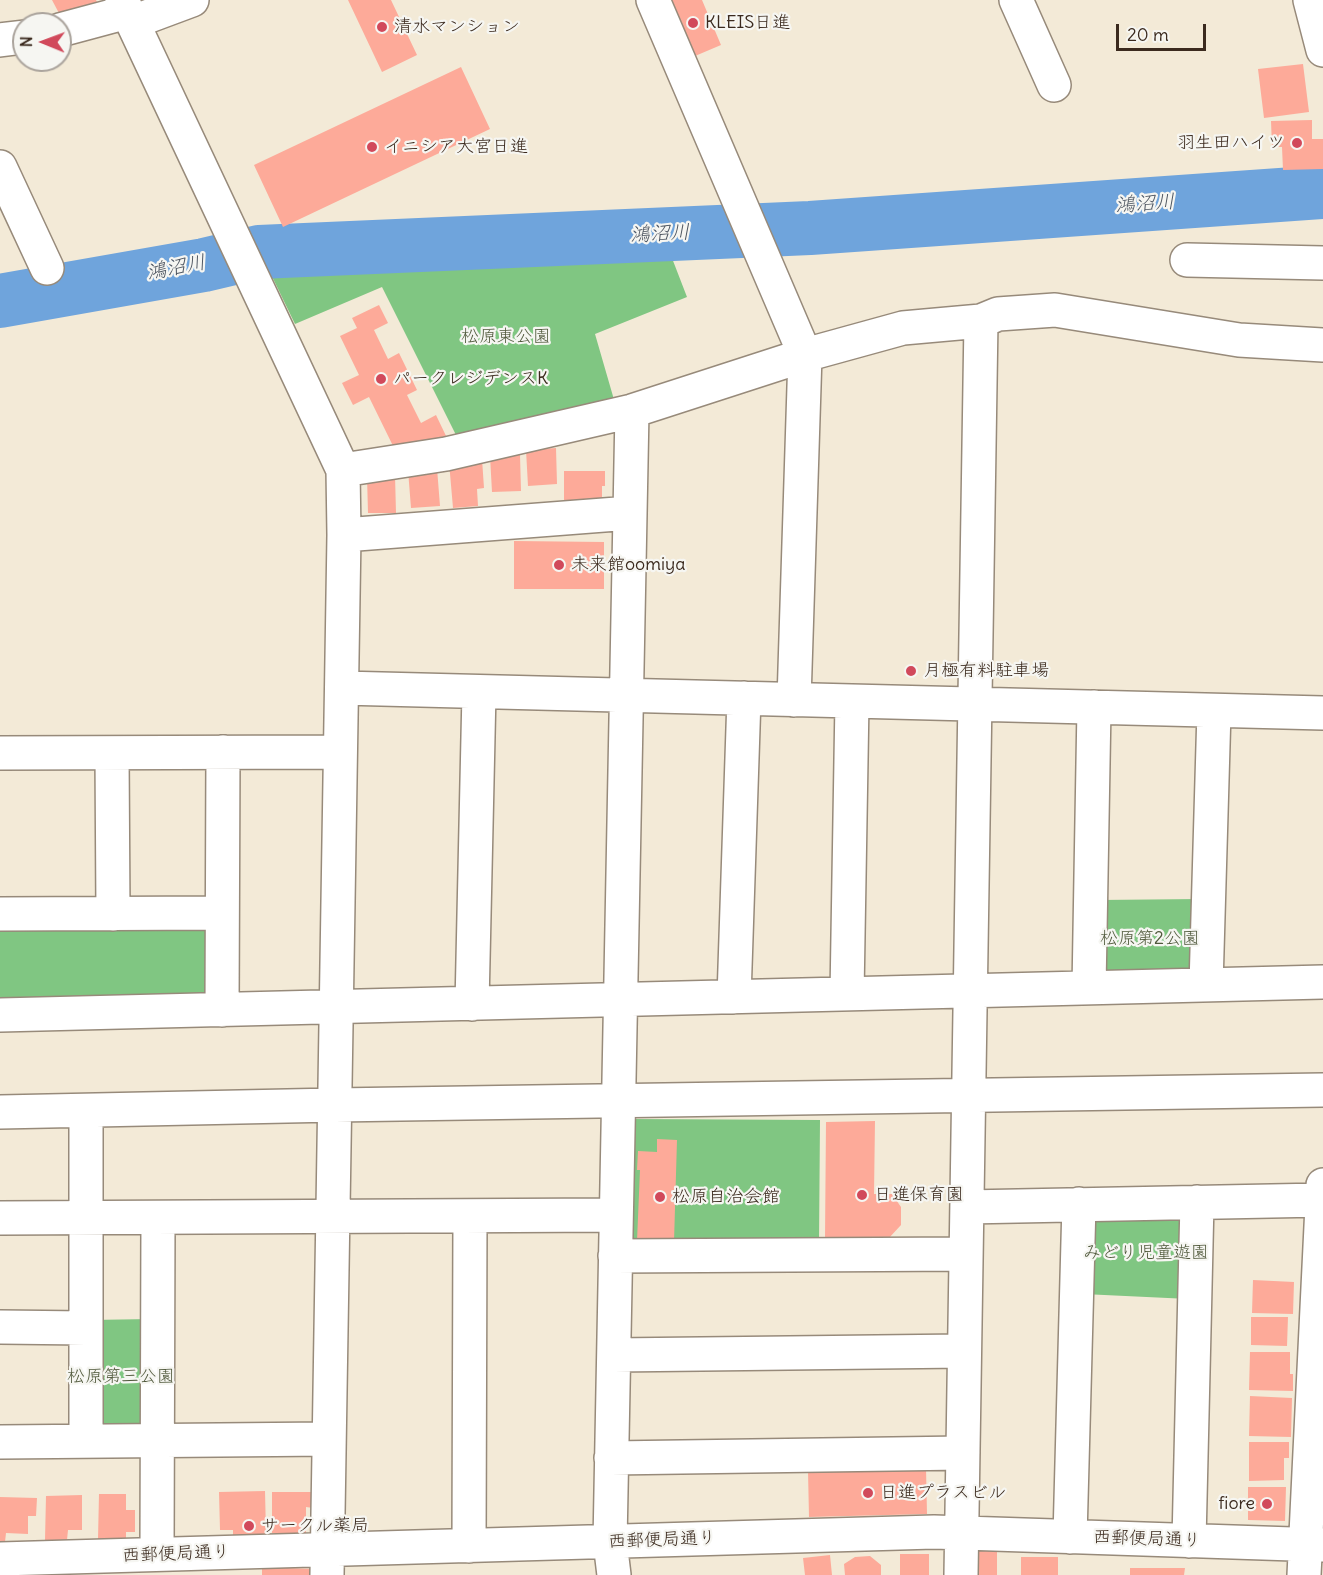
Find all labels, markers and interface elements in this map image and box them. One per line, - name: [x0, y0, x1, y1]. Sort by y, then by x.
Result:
- north arrow: [12, 12, 72, 72]
- place label: KLEIS日進: [705, 12, 790, 34]
- scale bar: [1119, 12, 1209, 50]
- place label: 清水マンション: [394, 16, 520, 38]
- marker: KLEIS日進: [686, 16, 700, 30]
- marker: 清水マンション: [375, 20, 389, 34]
- text: 20 m: [1127, 23, 1169, 46]
- text: N: [16, 36, 36, 47]
- place label: 羽生田ハイツ: [1177, 132, 1285, 154]
- place label: イニシア大宮日進: [384, 136, 528, 158]
- marker: 羽生田ハイツ: [1290, 136, 1304, 150]
- marker: イニシア大宮日進: [365, 140, 379, 154]
- water label: 鴻沼川: [1114, 190, 1176, 218]
- water label: 鴻沼川: [629, 220, 691, 248]
- water label: 鴻沼川: [144, 250, 208, 286]
- park label: 松原東公園: [461, 326, 551, 348]
- place label: パークレジデンスK: [393, 368, 548, 390]
- marker: パークレジデンスK: [374, 372, 388, 386]
- place label: 未来館oomiya: [571, 554, 686, 576]
- marker: 未来館oomiya: [552, 558, 566, 572]
- place label: 月極有料駐車場: [923, 660, 1049, 682]
- marker: 月極有料駐車場: [904, 664, 918, 678]
- park label: 松原第2公園: [1100, 928, 1200, 950]
- place label: 日進保育園: [874, 1184, 964, 1206]
- place label: 松原自治会館: [672, 1186, 780, 1208]
- marker: 日進保育園: [855, 1188, 869, 1202]
- marker: 松原自治会館: [653, 1190, 667, 1204]
- park label: みどり児童遊園: [1083, 1242, 1209, 1264]
- park label: 松原第三公園: [67, 1366, 175, 1388]
- place label: 日進プラスビル: [880, 1482, 1006, 1504]
- marker: 日進プラスビル: [861, 1486, 875, 1500]
- place label: fiore: [1218, 1493, 1255, 1515]
- marker: fiore: [1260, 1497, 1274, 1511]
- place label: サークル薬局: [261, 1515, 369, 1537]
- marker: サークル薬局: [242, 1519, 256, 1533]
- street label: 西郵便局通り: [1093, 1526, 1201, 1552]
- street label: 西郵便局通り: [608, 1527, 716, 1553]
- street label: 西郵便局通り: [122, 1541, 230, 1567]

